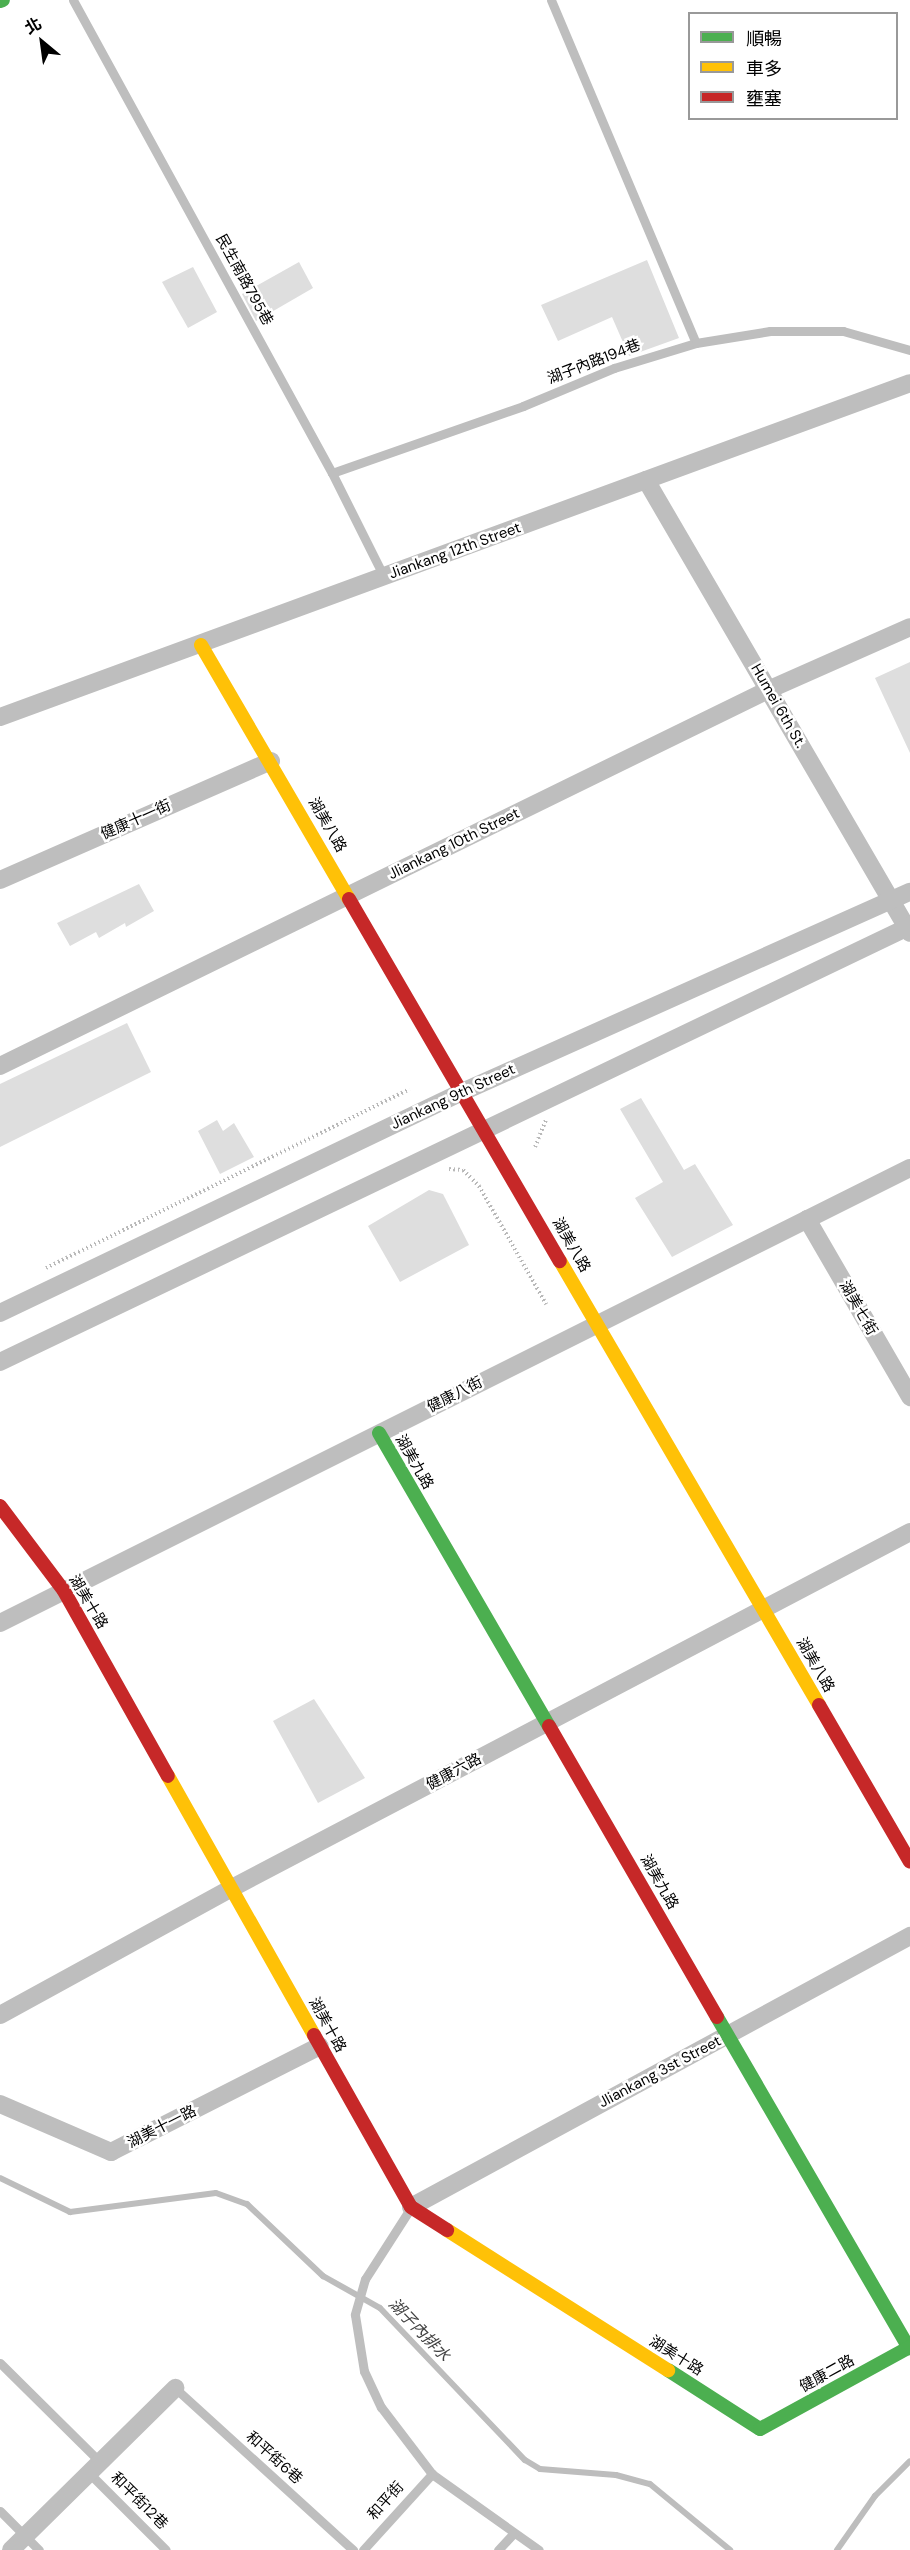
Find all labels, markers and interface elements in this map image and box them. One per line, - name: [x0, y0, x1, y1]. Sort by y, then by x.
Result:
- north arrow: [12, 12, 72, 72]
- legend: [688, 12, 898, 120]
- text: 北: [21, 13, 45, 39]
- text: 順暢: [746, 27, 782, 51]
- text: 車多: [746, 57, 782, 81]
- text: 壅塞: [746, 87, 782, 111]
- street label: 民生南路795巷: [212, 231, 276, 329]
- street label: 湖子內路194巷: [545, 336, 643, 388]
- street label: Jiankang 12th Street: [387, 519, 523, 583]
- street label: Humei 6th St.: [747, 661, 809, 751]
- street label: 湖美八路: [304, 795, 350, 855]
- street label: 健康十一街: [98, 797, 174, 843]
- street label: Jliankang 10th Street: [385, 804, 523, 884]
- street label: Jiankang 9th Street: [388, 1060, 518, 1134]
- street label: 湖美八路: [548, 1215, 594, 1275]
- street label: 湖美七街: [835, 1278, 881, 1338]
- street label: 健康八街: [424, 1373, 486, 1417]
- street label: 湖美九路: [391, 1432, 437, 1492]
- street label: 湖美十路: [65, 1572, 111, 1632]
- street label: 湖美八路: [792, 1635, 838, 1695]
- street label: 健康六路: [423, 1750, 485, 1794]
- street label: 湖美九路: [636, 1852, 682, 1912]
- street label: 湖美十路: [305, 1994, 349, 2056]
- street label: Jliankang 3st Street: [596, 2032, 724, 2112]
- street label: 湖美十一路: [125, 2102, 199, 2152]
- water label: 湖子內排水: [384, 2295, 454, 2365]
- street label: 湖美十路: [646, 2332, 706, 2380]
- street label: 健康二路: [796, 2352, 858, 2396]
- street label: 和平街6巷: [242, 2428, 306, 2488]
- street label: 和平街12巷: [107, 2469, 171, 2533]
- street label: 和平街: [364, 2478, 408, 2524]

